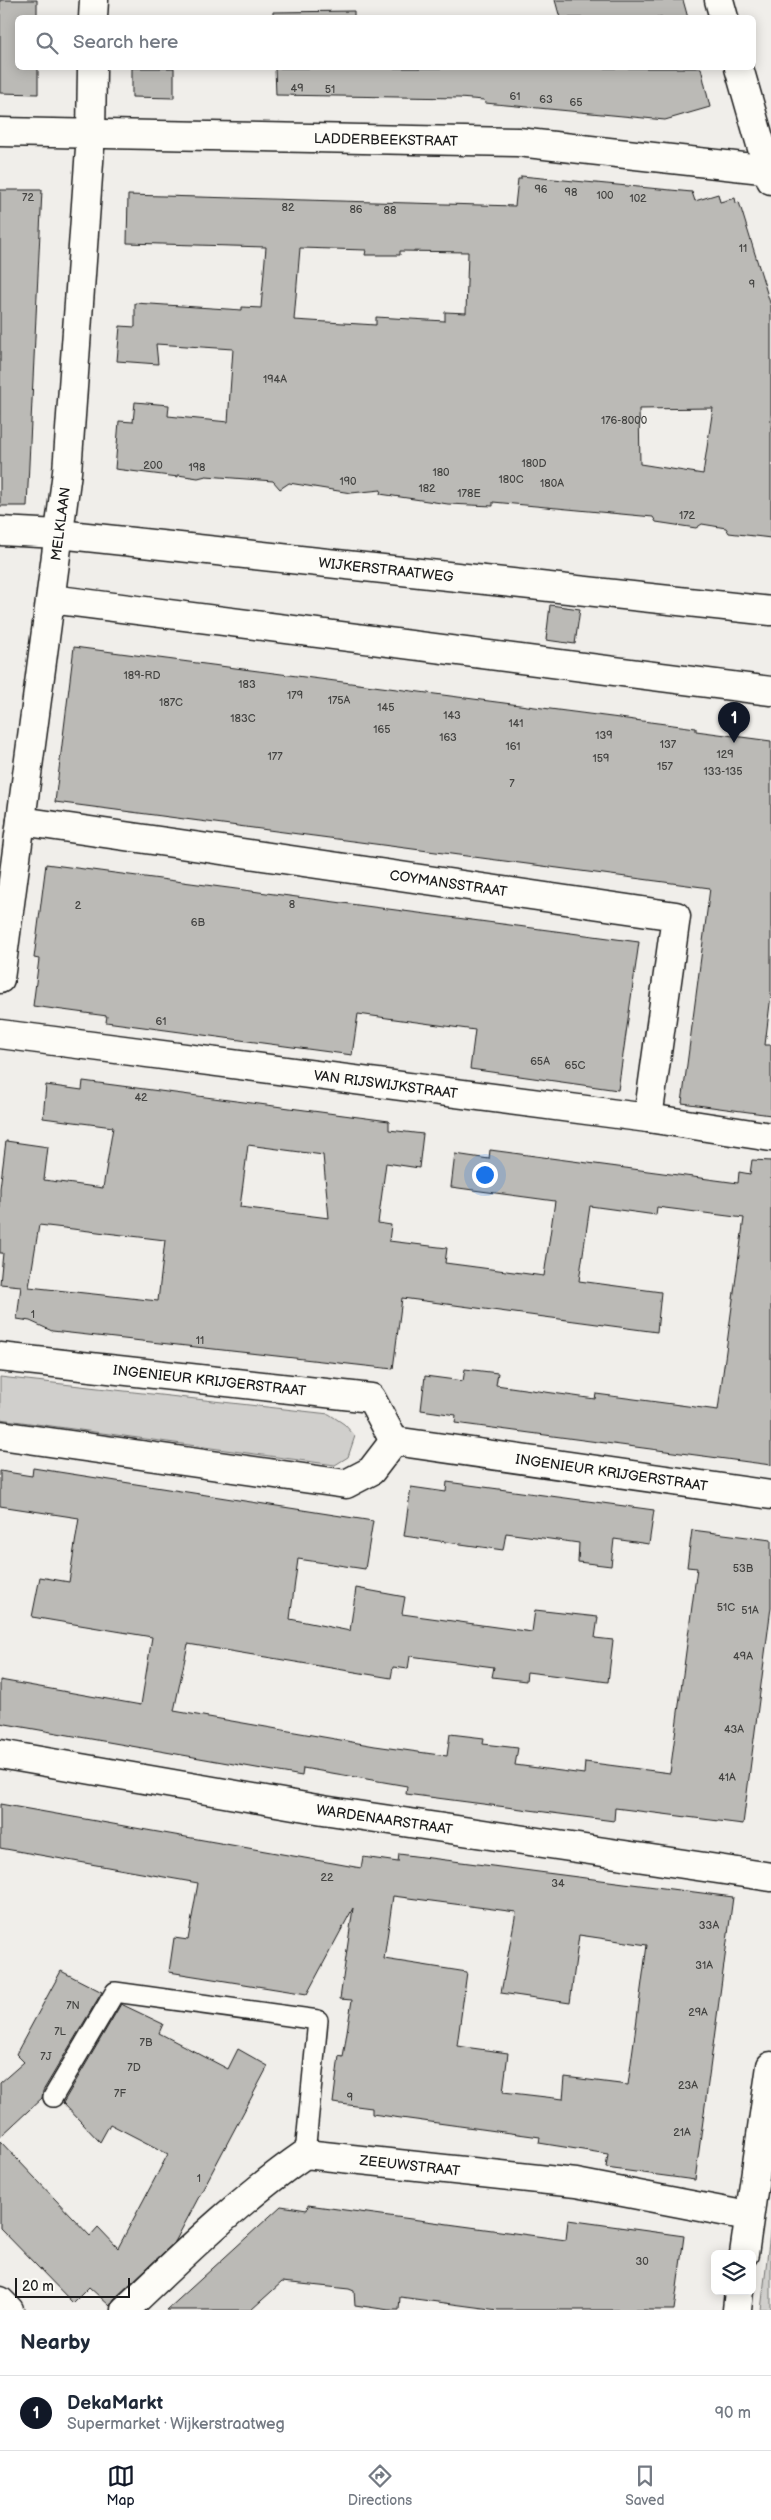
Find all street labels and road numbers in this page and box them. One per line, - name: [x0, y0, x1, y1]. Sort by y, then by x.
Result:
- street label: LADDERBEEKSTRAAT: [314, 130, 459, 150]
- street label: MELKLAAN: [47, 486, 74, 562]
- street label: WIJKERSTRAATWEG: [317, 554, 455, 586]
- street label: COYMANSSTRAAT: [389, 867, 509, 901]
- street label: VAN RIJSWIJKSTRAAT: [313, 1067, 459, 1102]
- street label: INGENIEUR KRIJGERSTRAAT: [112, 1362, 308, 1400]
- street label: INGENIEUR KRIJGERSTRAAT: [515, 1451, 709, 1495]
- street label: WARDENAARSTRAAT: [315, 1801, 455, 1838]
- street label: ZEEUWSTRAAT: [358, 2152, 462, 2180]

